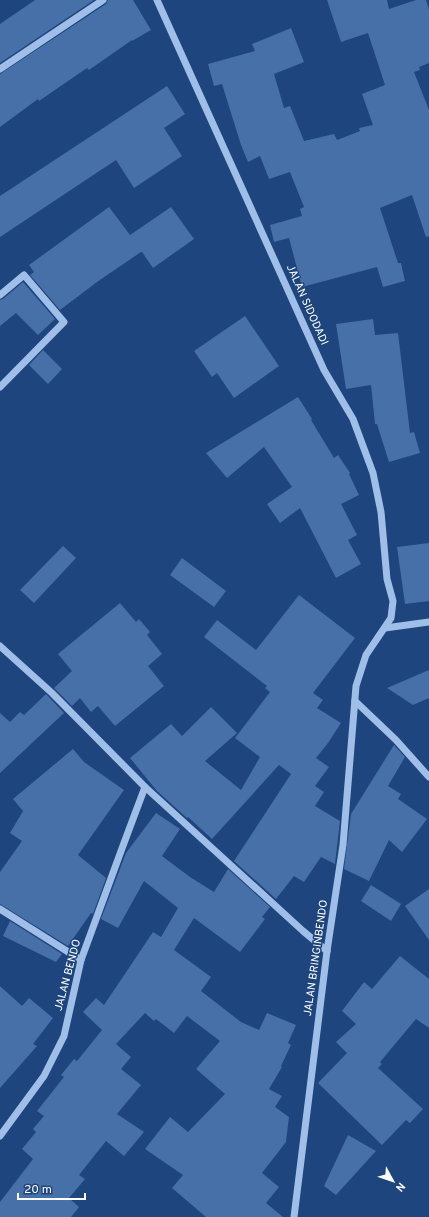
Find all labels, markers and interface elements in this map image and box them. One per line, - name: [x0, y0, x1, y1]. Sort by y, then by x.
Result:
- street label: JALAN SIDODADI: [283, 263, 331, 347]
- street label: JALAN BRINGINBENDO: [301, 899, 331, 1017]
- street label: JALAN BENDO: [52, 938, 84, 1012]
- north arrow: [373, 1161, 413, 1201]
- scale bar: [18, 1175, 85, 1201]
- text: N: [392, 1179, 408, 1194]
- text: 20 m: [24, 1182, 52, 1198]

